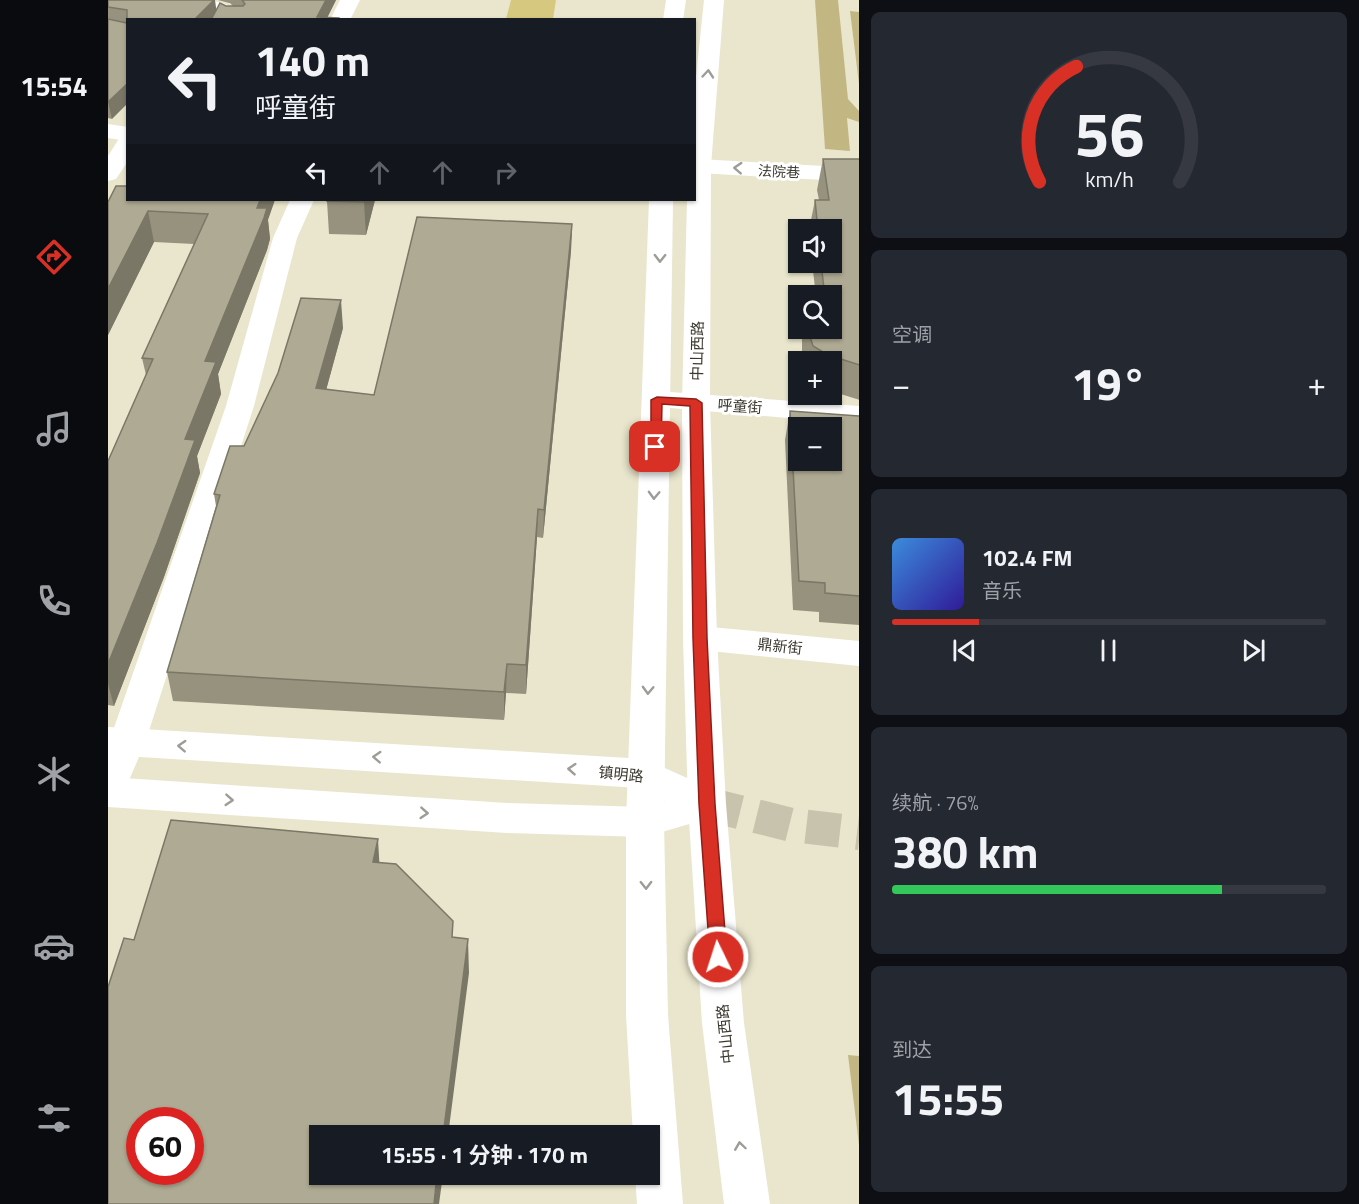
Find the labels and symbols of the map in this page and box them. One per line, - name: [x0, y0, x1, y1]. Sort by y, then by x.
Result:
- one-way arrow: [701, 70, 714, 79]
- street label: 法院巷: [757, 159, 801, 183]
- one-way arrow: [734, 162, 743, 175]
- one-way arrow: [653, 253, 666, 262]
- street label: 中山西路: [685, 321, 709, 381]
- street label: 呼童街: [717, 393, 763, 419]
- pin: [629, 421, 680, 472]
- one-way arrow: [647, 490, 660, 499]
- street label: 鼎新街: [756, 632, 804, 660]
- one-way arrow: [642, 685, 654, 694]
- one-way arrow: [178, 739, 187, 752]
- one-way arrow: [372, 751, 381, 764]
- street label: 镇明路: [597, 760, 645, 788]
- one-way arrow: [567, 763, 576, 776]
- one-way arrow: [225, 793, 234, 806]
- one-way arrow: [419, 806, 428, 819]
- one-way arrow: [640, 880, 652, 889]
- position arrow: [686, 925, 750, 989]
- street label: 中山西路: [710, 1003, 740, 1065]
- speed limit sign: 60: [126, 1107, 204, 1185]
- one-way arrow: [734, 1141, 746, 1151]

